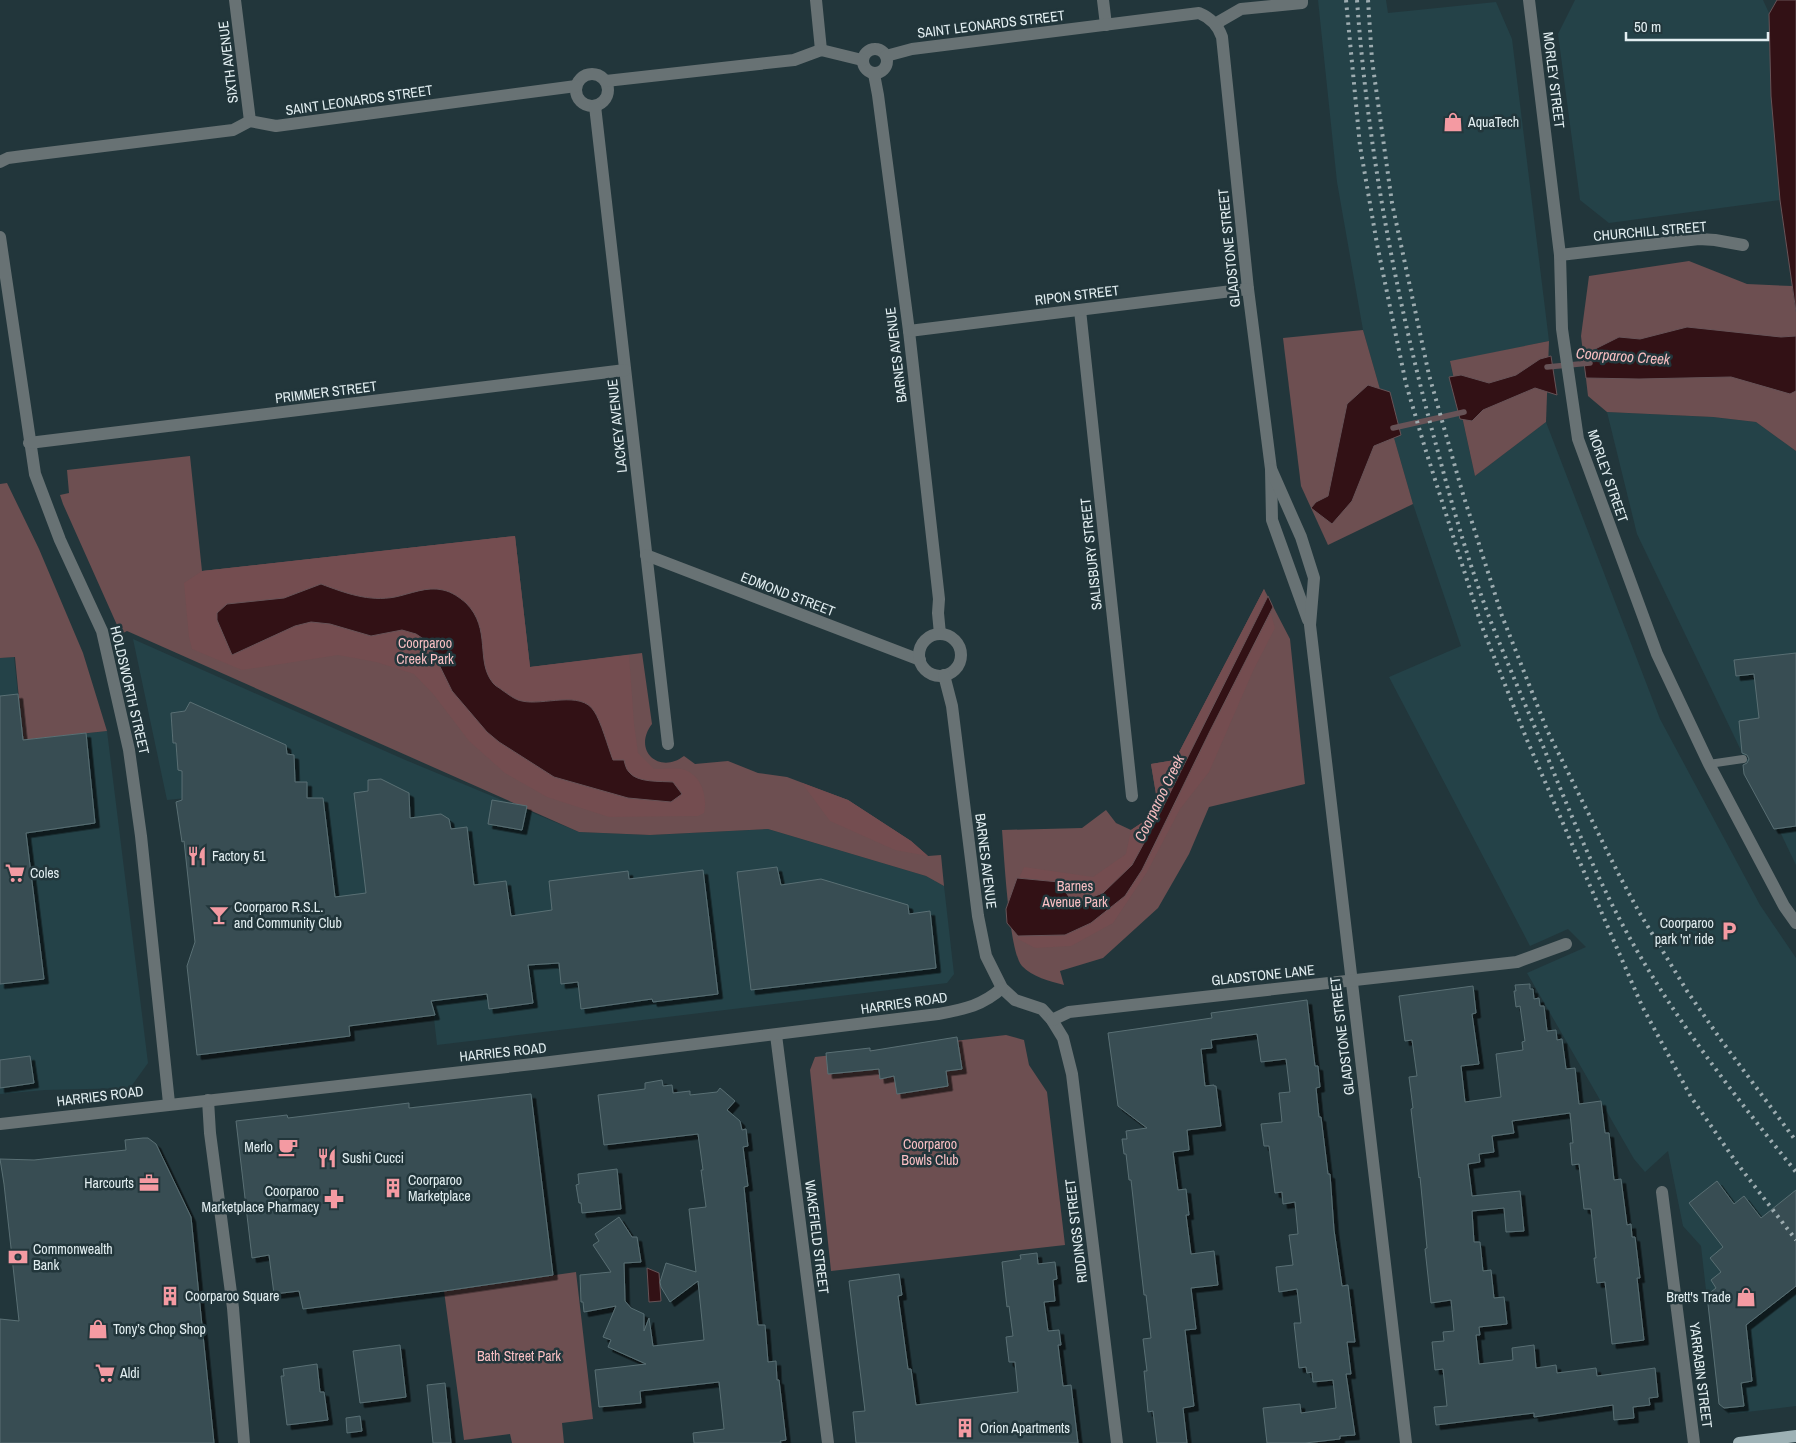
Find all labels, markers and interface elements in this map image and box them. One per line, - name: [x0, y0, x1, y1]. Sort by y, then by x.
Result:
- street label: SAINT LEONARDS STREET: [916, 6, 1066, 42]
- scale bar: [1626, 10, 1768, 42]
- text: 50 m: [1634, 16, 1661, 37]
- street label: SIXTH AVENUE: [214, 20, 242, 104]
- street label: MORLEY STREET: [1539, 31, 1569, 129]
- street label: SAINT LEONARDS STREET: [284, 81, 434, 119]
- shop icon: AquaTech: [1442, 111, 1464, 133]
- place label: AquaTech: [1467, 113, 1519, 131]
- street label: GLADSTONE STREET: [1214, 188, 1244, 308]
- street label: CHURCHILL STREET: [1593, 217, 1707, 245]
- street label: RIPON STREET: [1034, 281, 1120, 309]
- street label: BARNES AVENUE: [881, 306, 911, 404]
- water label: Coorparoo Creek: [1575, 342, 1672, 370]
- street label: PRIMMER STREET: [274, 377, 378, 407]
- street label: LACKEY AVENUE: [603, 378, 631, 474]
- street label: MORLEY STREET: [1584, 427, 1632, 525]
- street label: SALISBURY STREET: [1076, 497, 1106, 611]
- street label: EDMOND STREET: [738, 568, 838, 620]
- street label: HOLDSWORTH STREET: [106, 624, 154, 756]
- park label: Coorparoo Creek Park: [396, 634, 454, 668]
- water label: Coorparoo Creek: [1129, 750, 1189, 845]
- street label: BARNES AVENUE: [971, 812, 1001, 910]
- restaurant icon: Factory 51: [186, 845, 208, 867]
- place label: Factory 51: [212, 847, 266, 865]
- supermarket icon: Coles: [4, 862, 26, 884]
- place label: Coles: [30, 864, 60, 882]
- park label: Barnes Avenue Park: [1041, 877, 1108, 911]
- place label: Coorparoo R.S.L. and Community Club: [234, 898, 342, 932]
- bar icon: Coorparoo R.S.L. and Community Club: [208, 904, 230, 926]
- place label: Coorparoo park 'n' ride: [1655, 914, 1714, 948]
- parking icon: Coorparoo park 'n' ride: [1718, 920, 1740, 942]
- street label: GLADSTONE LANE: [1210, 961, 1316, 989]
- street label: GLADSTONE STREET: [1326, 976, 1358, 1096]
- street label: HARRIES ROAD: [859, 988, 949, 1018]
- street label: HARRIES ROAD: [459, 1038, 547, 1066]
- street label: HARRIES ROAD: [56, 1082, 144, 1110]
- park label: Coorparoo Bowls Club: [901, 1135, 959, 1169]
- cafe icon: Merlo: [277, 1136, 299, 1158]
- place label: Merlo: [244, 1138, 273, 1156]
- restaurant icon: Sushi Cucci: [316, 1147, 338, 1169]
- place label: Sushi Cucci: [342, 1149, 404, 1167]
- place label: Coorparoo Marketplace: [408, 1171, 471, 1205]
- office icon: Harcourts: [138, 1172, 160, 1194]
- place label: Harcourts: [84, 1174, 134, 1192]
- building icon: Coorparoo Marketplace: [382, 1177, 404, 1199]
- street label: RIDDINGS STREET: [1061, 1178, 1091, 1284]
- street label: WAKEFIELD STREET: [801, 1179, 833, 1295]
- place label: Coorparoo Marketplace Pharmacy: [202, 1182, 319, 1216]
- pharmacy icon: Coorparoo Marketplace Pharmacy: [323, 1188, 345, 1210]
- place label: Commonwealth Bank: [33, 1240, 113, 1274]
- bank icon: Commonwealth Bank: [7, 1246, 29, 1268]
- building icon: Coorparoo Square: [159, 1285, 181, 1307]
- shop icon: Brett's Trade: [1735, 1286, 1757, 1308]
- place label: Coorparoo Square: [185, 1287, 279, 1305]
- place label: Brett's Trade: [1666, 1288, 1731, 1306]
- shop icon: Tony’s Chop Shop: [87, 1318, 109, 1340]
- place label: Tony’s Chop Shop: [113, 1320, 206, 1338]
- street label: YARRABIN STREET: [1686, 1321, 1716, 1429]
- park label: Bath Street Park: [477, 1347, 561, 1365]
- supermarket icon: Aldi: [94, 1362, 116, 1384]
- place label: Aldi: [119, 1364, 140, 1382]
- building icon: Orion Apartments: [954, 1417, 976, 1439]
- place label: Orion Apartments: [980, 1419, 1070, 1437]

